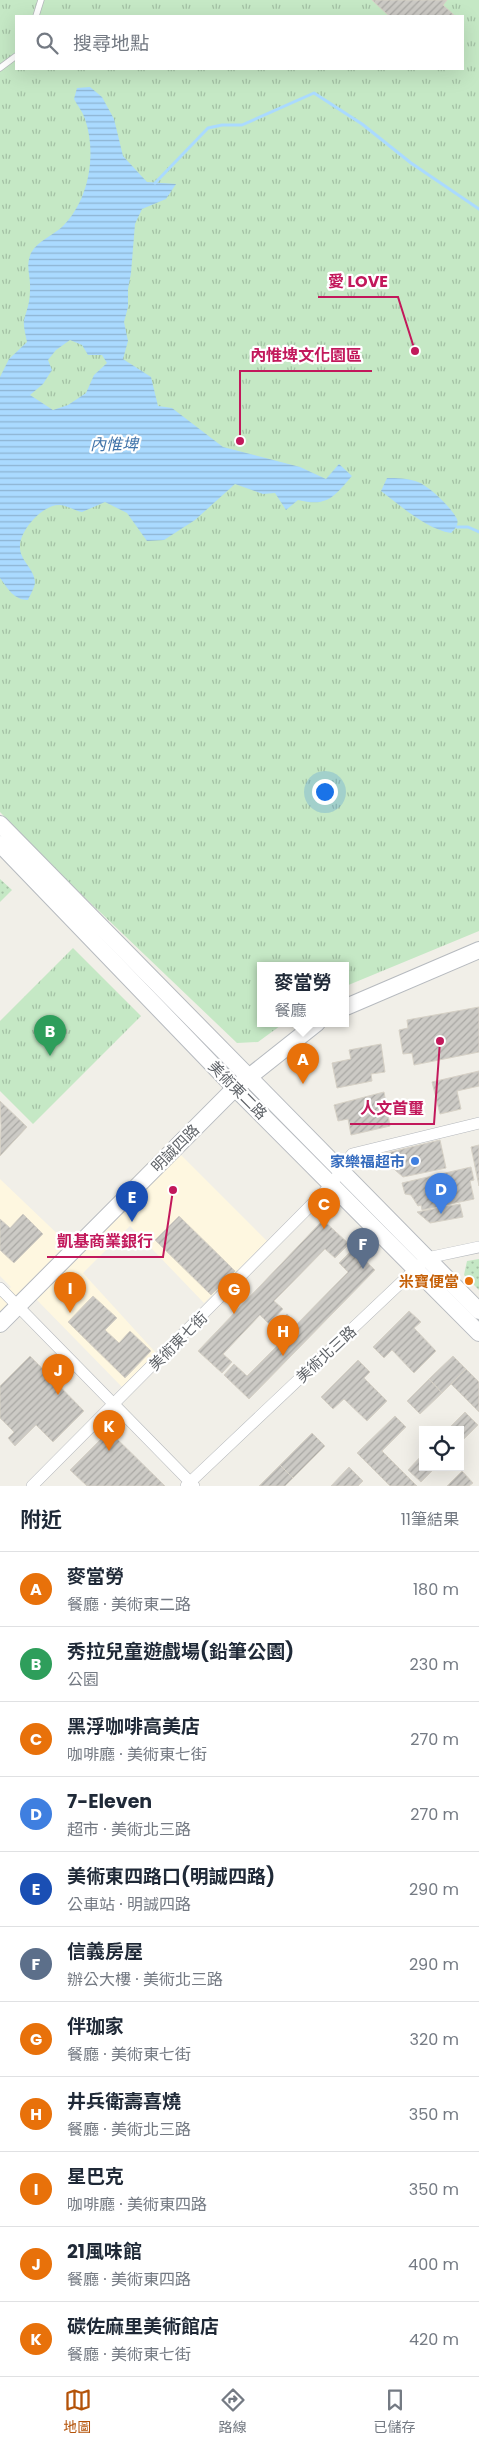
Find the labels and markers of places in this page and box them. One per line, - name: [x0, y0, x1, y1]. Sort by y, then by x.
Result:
- callout: 愛 LOVE: [318, 266, 398, 297]
- callout: 內惟埤文化園區: [240, 340, 372, 371]
- pin: B: [34, 1015, 66, 1056]
- pin: A: [287, 1043, 319, 1084]
- callout: 人文首璽: [350, 1093, 434, 1124]
- place label: 家樂福超市: [330, 1151, 405, 1172]
- marker: 家樂福超市: [409, 1155, 421, 1167]
- pin: D: [425, 1173, 457, 1214]
- pin: E: [116, 1181, 148, 1222]
- pin: C: [308, 1188, 340, 1229]
- callout: 凱基商業銀行: [47, 1226, 163, 1257]
- pin: F: [347, 1228, 379, 1269]
- place label: 米寶便當: [399, 1271, 459, 1292]
- pin: I: [54, 1272, 86, 1313]
- pin: G: [218, 1273, 250, 1314]
- marker: 米寶便當: [463, 1275, 475, 1287]
- pin: H: [267, 1315, 299, 1356]
- pin: J: [42, 1354, 74, 1395]
- pin: K: [93, 1410, 125, 1451]

